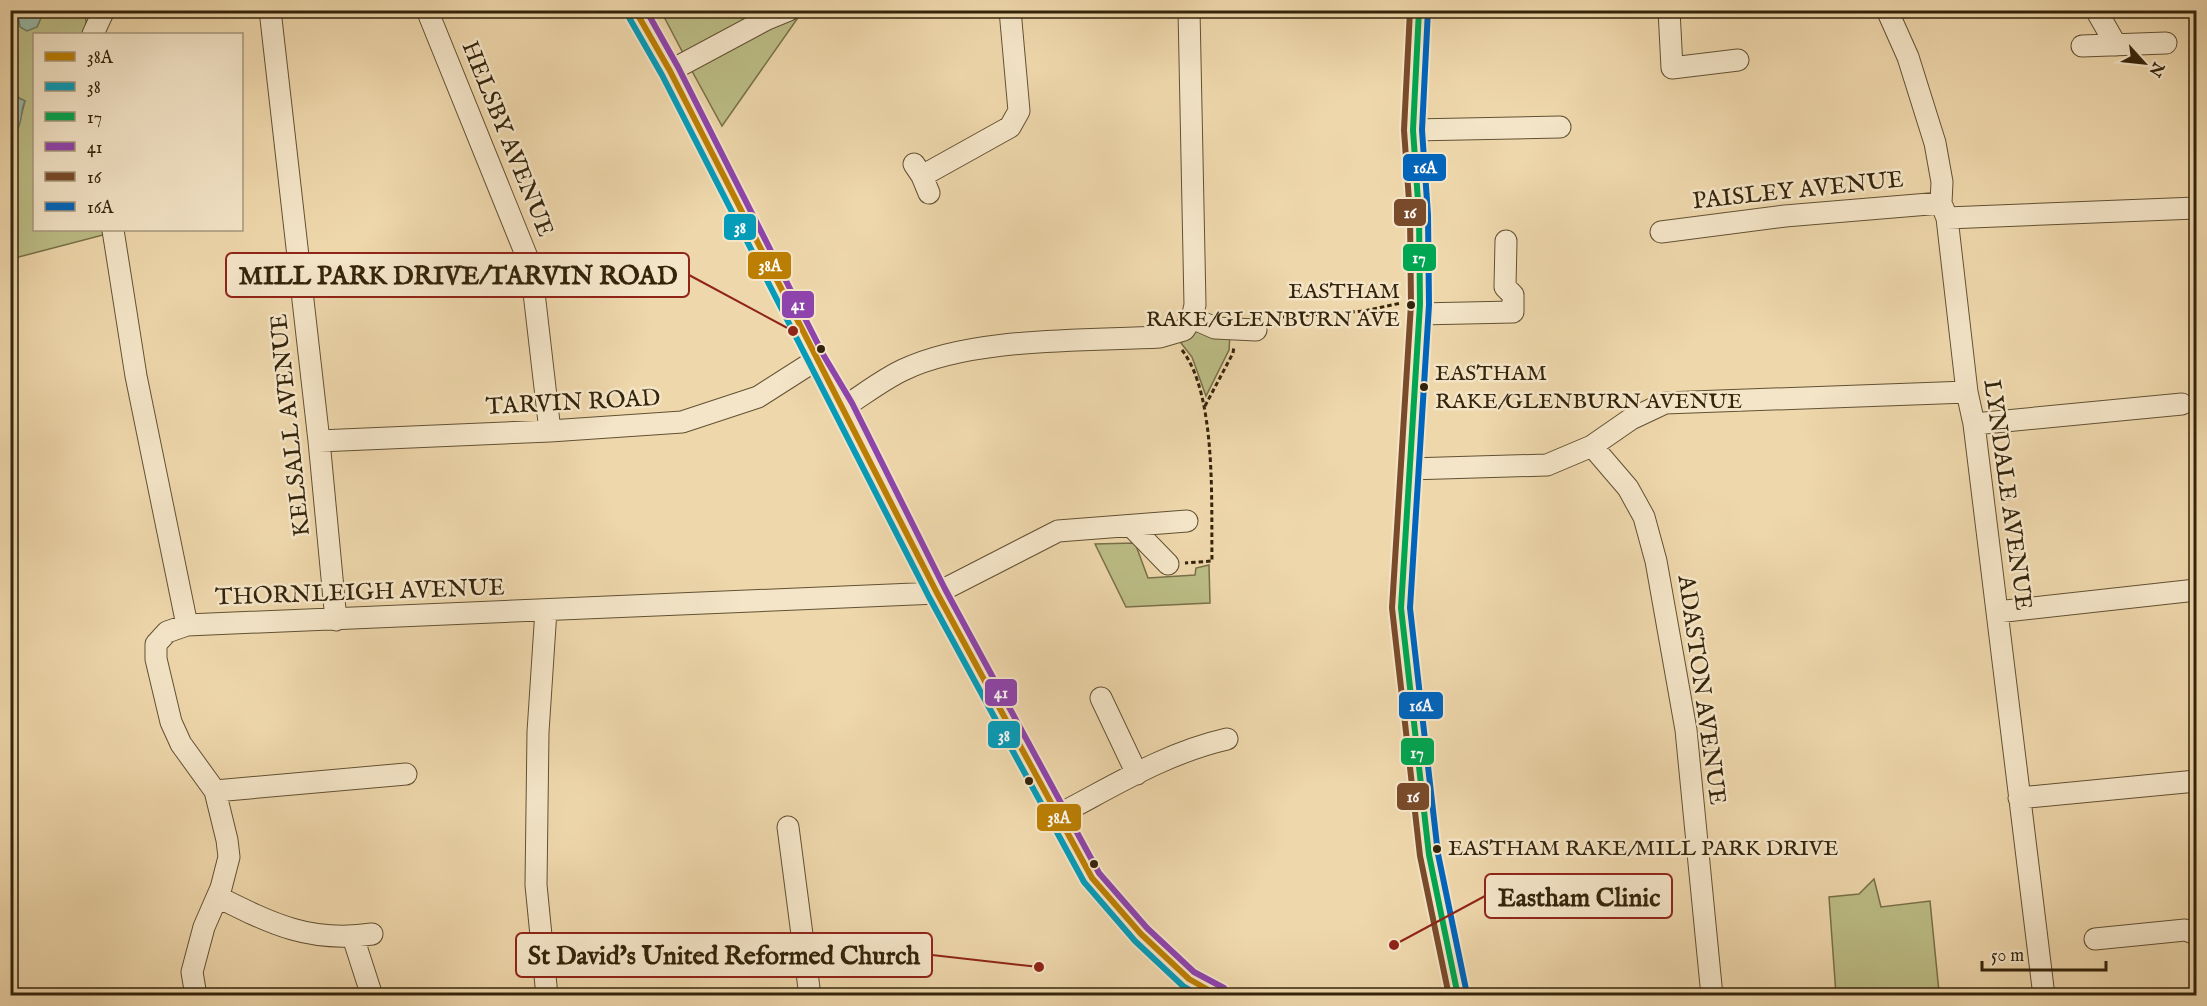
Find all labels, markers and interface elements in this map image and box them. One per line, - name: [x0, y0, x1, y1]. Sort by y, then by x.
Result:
- legend: [33, 33, 243, 231]
- north arrow: [2114, 33, 2174, 93]
- street label: HELSBY AVENUE: [454, 36, 560, 242]
- text: 38A: [87, 47, 114, 70]
- text: N: [2143, 57, 2168, 80]
- text: 38: [87, 77, 101, 100]
- text: 17: [87, 107, 102, 130]
- text: 41: [87, 137, 103, 160]
- line badge: 16A: [1402, 153, 1447, 182]
- text: 16A: [1413, 159, 1438, 179]
- street label: PAISLEY AVENUE: [1691, 164, 1905, 218]
- text: 16: [87, 167, 102, 190]
- text: 16A: [87, 197, 114, 220]
- line badge: 16: [1393, 198, 1427, 227]
- text: 16: [1404, 204, 1418, 224]
- line badge: 38: [723, 213, 757, 241]
- text: 38: [734, 219, 746, 239]
- line badge: 17: [1402, 243, 1437, 272]
- text: 17: [1412, 249, 1426, 269]
- line badge: 38A: [747, 251, 792, 280]
- callout: MILL PARK DRIVE/TARVIN ROAD: [226, 253, 689, 297]
- text: 38A: [758, 257, 783, 277]
- text: MILL PARK DRIVE/TARVIN ROAD: [238, 260, 678, 293]
- place label: EASTHAM RAKE/GLENBURN AVE: [1146, 278, 1400, 334]
- line badge: 41: [781, 290, 815, 319]
- text: 41: [791, 296, 805, 316]
- marker: EASTHAM RAKE/GLENBURN AVE: [1405, 299, 1417, 311]
- street label: KELSALL AVENUE: [264, 312, 318, 538]
- unlabelled marker: [815, 343, 827, 355]
- place label: EASTHAM RAKE/GLENBURN AVENUE: [1435, 360, 1742, 416]
- street label: LYNDALE AVENUE: [1975, 377, 2039, 613]
- marker: EASTHAM RAKE/GLENBURN AVENUE: [1418, 381, 1430, 393]
- street label: TARVIN ROAD: [485, 383, 661, 423]
- street label: THORNLEIGH AVENUE: [215, 572, 505, 614]
- street label: ADASTON AVENUE: [1669, 572, 1732, 807]
- line badge: 41: [984, 678, 1018, 707]
- text: 41: [994, 684, 1008, 704]
- line badge: 16A: [1398, 691, 1444, 720]
- text: 16A: [1409, 697, 1434, 717]
- line badge: 38: [987, 720, 1021, 749]
- text: 38: [998, 727, 1010, 747]
- line badge: 17: [1400, 737, 1435, 766]
- text: 17: [1410, 744, 1424, 764]
- unlabelled marker: [1023, 775, 1035, 787]
- line badge: 16: [1396, 782, 1430, 811]
- text: 16: [1407, 788, 1421, 808]
- line badge: 38A: [1036, 803, 1082, 832]
- text: 38A: [1047, 809, 1072, 829]
- place label: EASTHAM RAKE/MILL PARK DRIVE: [1448, 835, 1838, 863]
- marker: EASTHAM RAKE/MILL PARK DRIVE: [1431, 843, 1443, 855]
- unlabelled marker: [1088, 858, 1100, 870]
- callout: Eastham Clinic: [1485, 874, 1672, 918]
- text: Eastham Clinic: [1498, 882, 1660, 915]
- callout: St David's United Reformed Church: [516, 933, 932, 977]
- scale bar: [1982, 934, 2106, 972]
- text: St David's United Reformed Church: [528, 940, 921, 973]
- text: 50 m: [1991, 945, 2024, 968]

